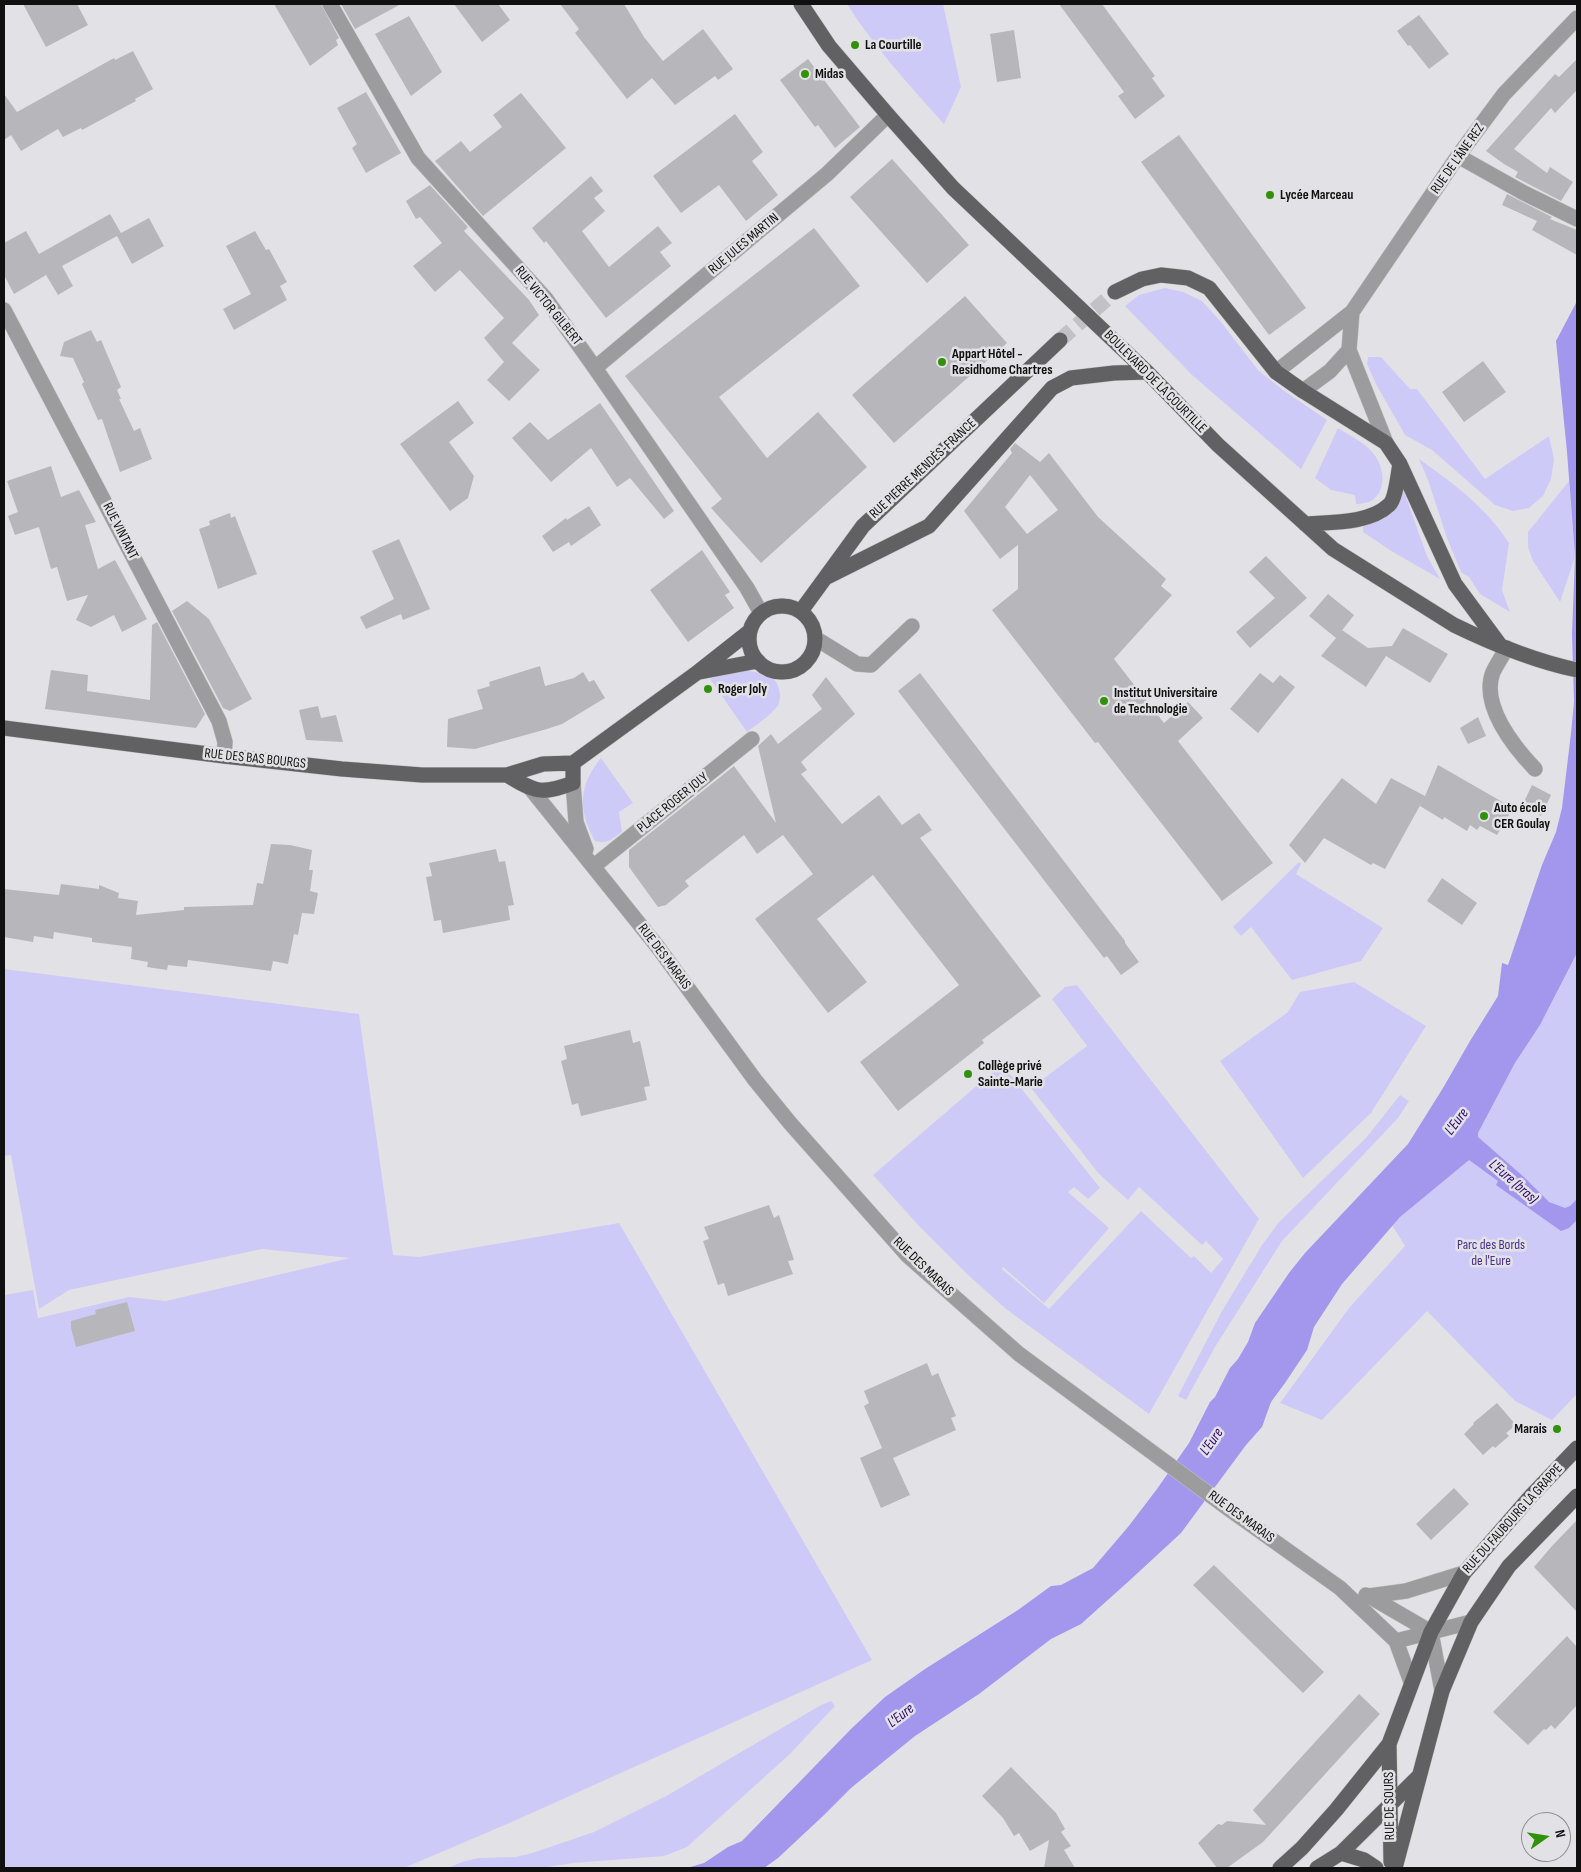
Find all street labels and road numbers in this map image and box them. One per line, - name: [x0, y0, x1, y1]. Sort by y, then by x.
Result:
- street label: RUE DE L'ÂNE REZ: [1428, 121, 1488, 197]
- street label: RUE JULES MARTIN: [705, 210, 783, 278]
- street label: RUE VICTOR GILBERT: [511, 263, 585, 349]
- street label: BOULEVARD DE LA COURTILLE: [1100, 327, 1210, 437]
- street label: RUE PIERRE MENDÈS-FRANCE: [866, 415, 980, 523]
- street label: RUE VINTANT: [99, 500, 141, 562]
- street label: RUE DES BAS BOURGS: [203, 745, 307, 773]
- street label: PLACE ROGER JOLY: [634, 769, 712, 837]
- street label: RUE DES MARAIS: [634, 921, 694, 993]
- street label: RUE DES MARAIS: [889, 1234, 957, 1300]
- street label: RUE DU FAUBOURG LA GRAPPE: [1459, 1461, 1567, 1577]
- street label: RUE DES MARAIS: [1205, 1487, 1277, 1547]
- street label: RUE DE SOURS: [1381, 1772, 1399, 1840]

